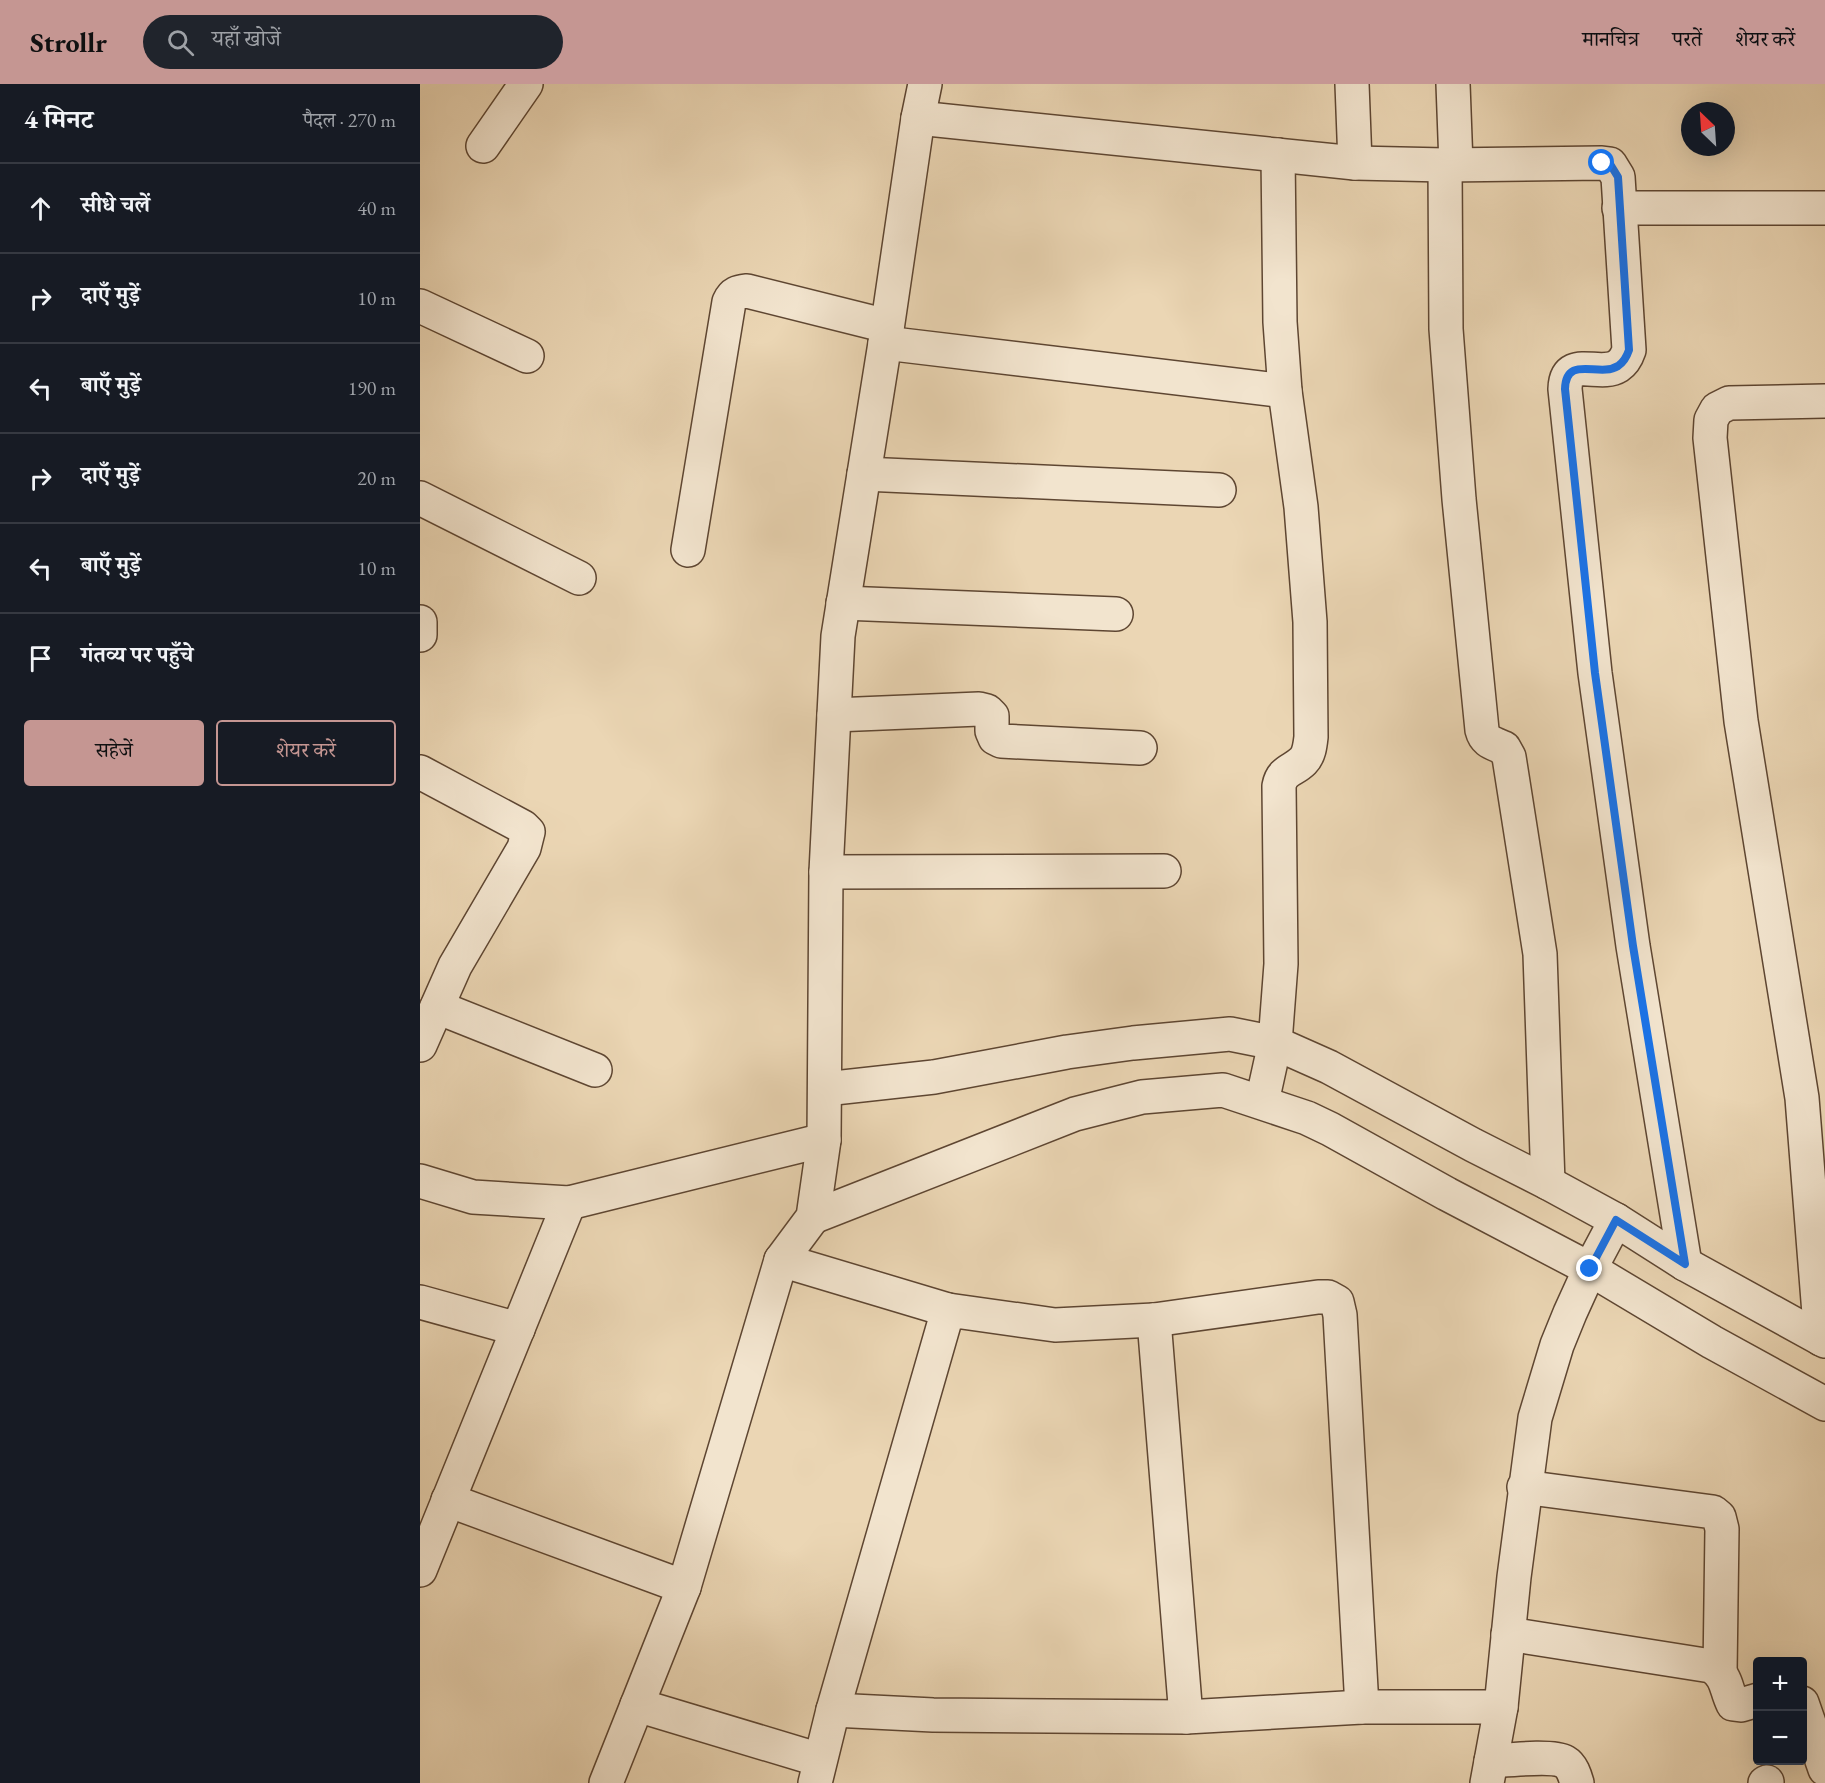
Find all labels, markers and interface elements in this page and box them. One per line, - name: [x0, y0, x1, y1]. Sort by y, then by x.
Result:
- search box: [143, 15, 563, 69]
- text: Strollr: [30, 24, 107, 60]
- text: यहाँ खोजें: [212, 24, 281, 53]
- text: मानचित्र: [1582, 25, 1639, 52]
- text: परतें: [1672, 25, 1702, 52]
- text: शेयर करें: [1735, 25, 1795, 52]
- icon: search: [164, 26, 197, 59]
- text: 4 मिनट: [24, 102, 93, 136]
- north arrow: [1681, 102, 1735, 156]
- text: पैदल · 270 m: [303, 107, 396, 133]
- route start: [1588, 149, 1614, 175]
- text: सीधे चलें: [81, 190, 150, 219]
- icon: ahead: [24, 192, 57, 225]
- text: 40 m: [357, 195, 396, 221]
- text: दाएँ मुड़ें: [81, 280, 140, 309]
- icon: right: [24, 282, 57, 315]
- text: 10 m: [357, 285, 396, 311]
- text: बाएँ मुड़ें: [81, 370, 141, 399]
- icon: left: [24, 372, 57, 405]
- text: 190 m: [348, 375, 396, 401]
- text: दाएँ मुड़ें: [81, 460, 140, 489]
- icon: right: [24, 462, 57, 495]
- text: 20 m: [357, 465, 396, 491]
- text: बाएँ मुड़ें: [81, 550, 141, 579]
- icon: left: [24, 552, 57, 585]
- text: 10 m: [357, 555, 396, 581]
- text: गंतव्य पर पहुँचे: [81, 640, 193, 669]
- icon: arrive: [24, 642, 57, 675]
- button: सहेजें: [24, 720, 204, 786]
- button: शेयर करें: [216, 720, 396, 786]
- route end: [1576, 1255, 1602, 1281]
- map controls: [1753, 1657, 1807, 1765]
- button: +: [1753, 1657, 1807, 1711]
- button: −: [1753, 1711, 1807, 1765]

